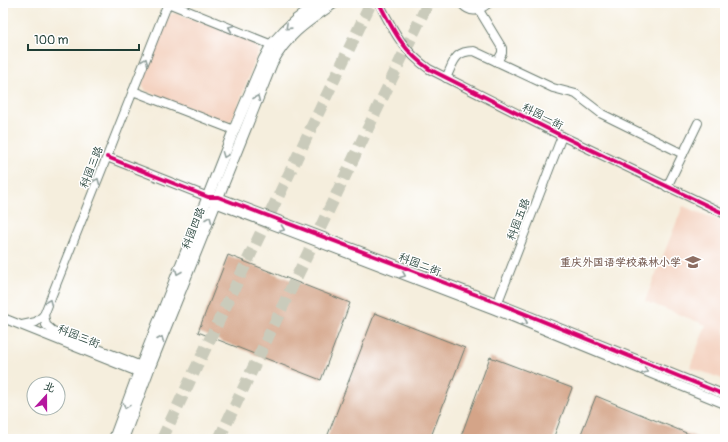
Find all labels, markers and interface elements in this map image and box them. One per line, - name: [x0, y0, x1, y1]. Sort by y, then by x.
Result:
- one-way arrow: [285, 22, 293, 30]
- one-way arrow: [227, 24, 234, 32]
- scale bar: [28, 26, 139, 52]
- text: 100 m: [34, 33, 69, 48]
- one-way arrow: [140, 57, 148, 65]
- one-way arrow: [253, 95, 261, 102]
- street label: 科园一街: [520, 101, 566, 133]
- street label: 科园三路: [77, 144, 106, 190]
- one-way arrow: [221, 151, 229, 158]
- one-way arrow: [92, 178, 100, 186]
- street label: 科园五路: [505, 196, 532, 242]
- street label: 科园四路: [179, 205, 208, 251]
- one-way arrow: [205, 215, 213, 222]
- one-way arrow: [278, 224, 285, 232]
- street label: 科园二街: [397, 251, 444, 279]
- school or university icon: 重庆外国语学校森林小学: [684, 253, 702, 271]
- place label: 重庆外国语学校森林小学: [560, 256, 681, 269]
- one-way arrow: [175, 268, 183, 275]
- one-way arrow: [400, 271, 407, 279]
- one-way arrow: [44, 299, 52, 307]
- one-way arrow: [520, 317, 528, 325]
- street label: 科园三街: [56, 322, 103, 351]
- one-way arrow: [156, 336, 164, 343]
- one-way arrow: [641, 366, 649, 374]
- north arrow: [26, 376, 66, 416]
- text: 北: [42, 379, 57, 395]
- one-way arrow: [123, 403, 131, 410]

